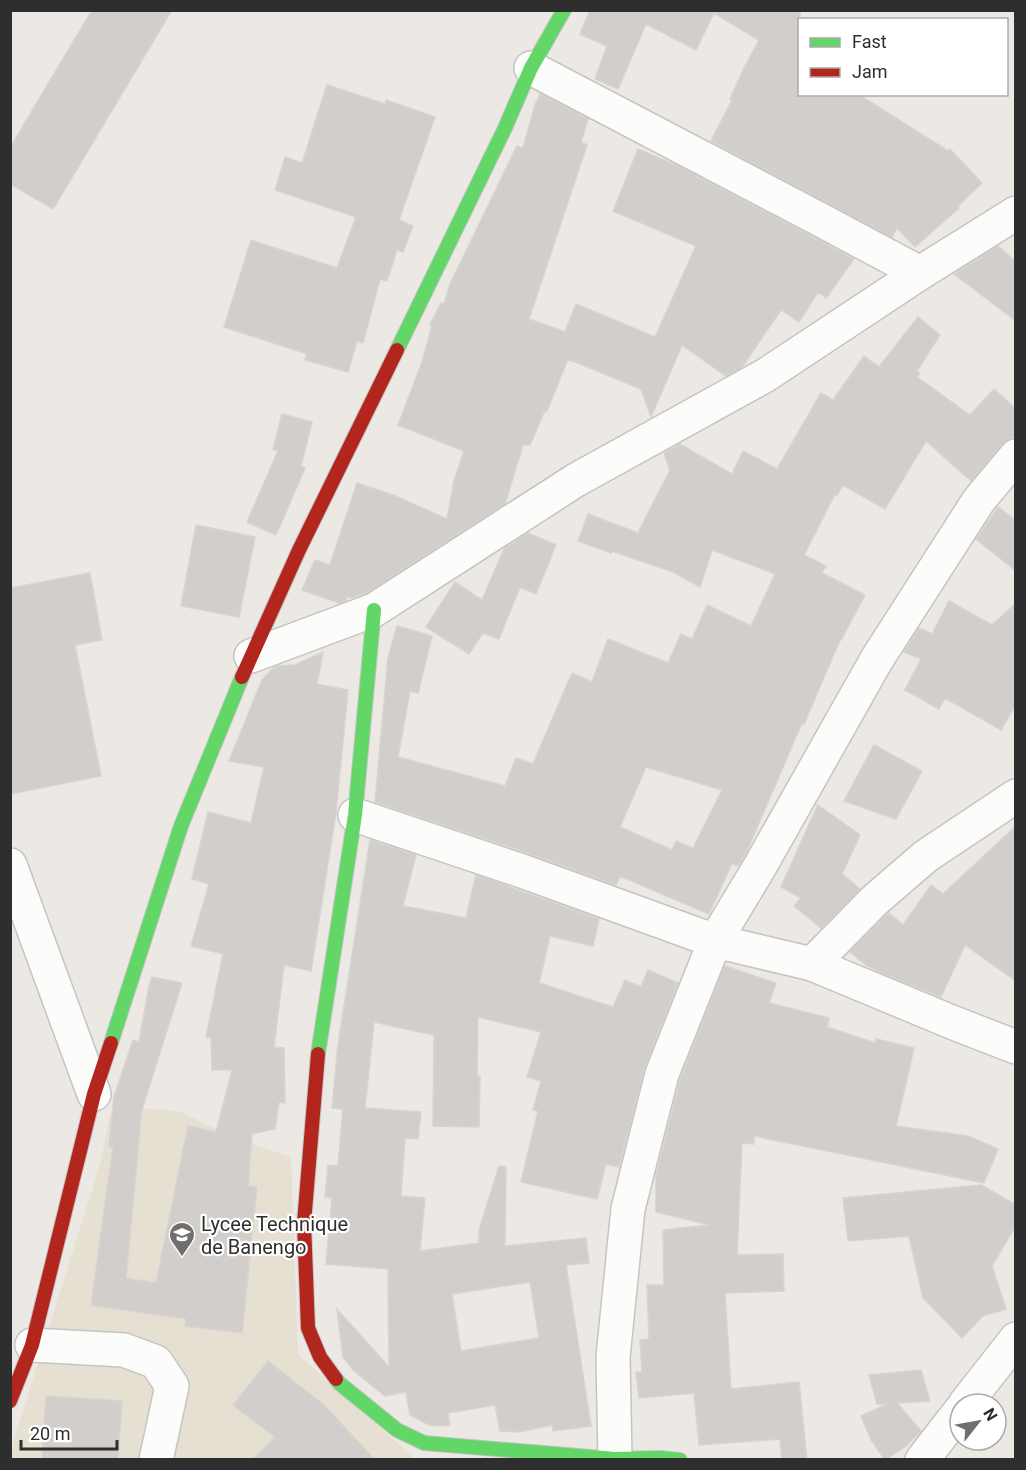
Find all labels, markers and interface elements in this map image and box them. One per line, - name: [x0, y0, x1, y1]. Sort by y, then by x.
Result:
- legend: [798, 18, 1008, 96]
- text: Fast: [852, 31, 887, 52]
- text: Jam: [852, 61, 888, 82]
- place label: Lycee Technique de Banengo: [201, 1212, 348, 1259]
- school or university icon: Lycee Technique de Banengo: [167, 1220, 197, 1258]
- north arrow: [948, 1392, 1008, 1452]
- text: N: [979, 1405, 1001, 1424]
- scale bar: [21, 1413, 117, 1451]
- text: 20 m: [30, 1423, 70, 1444]

